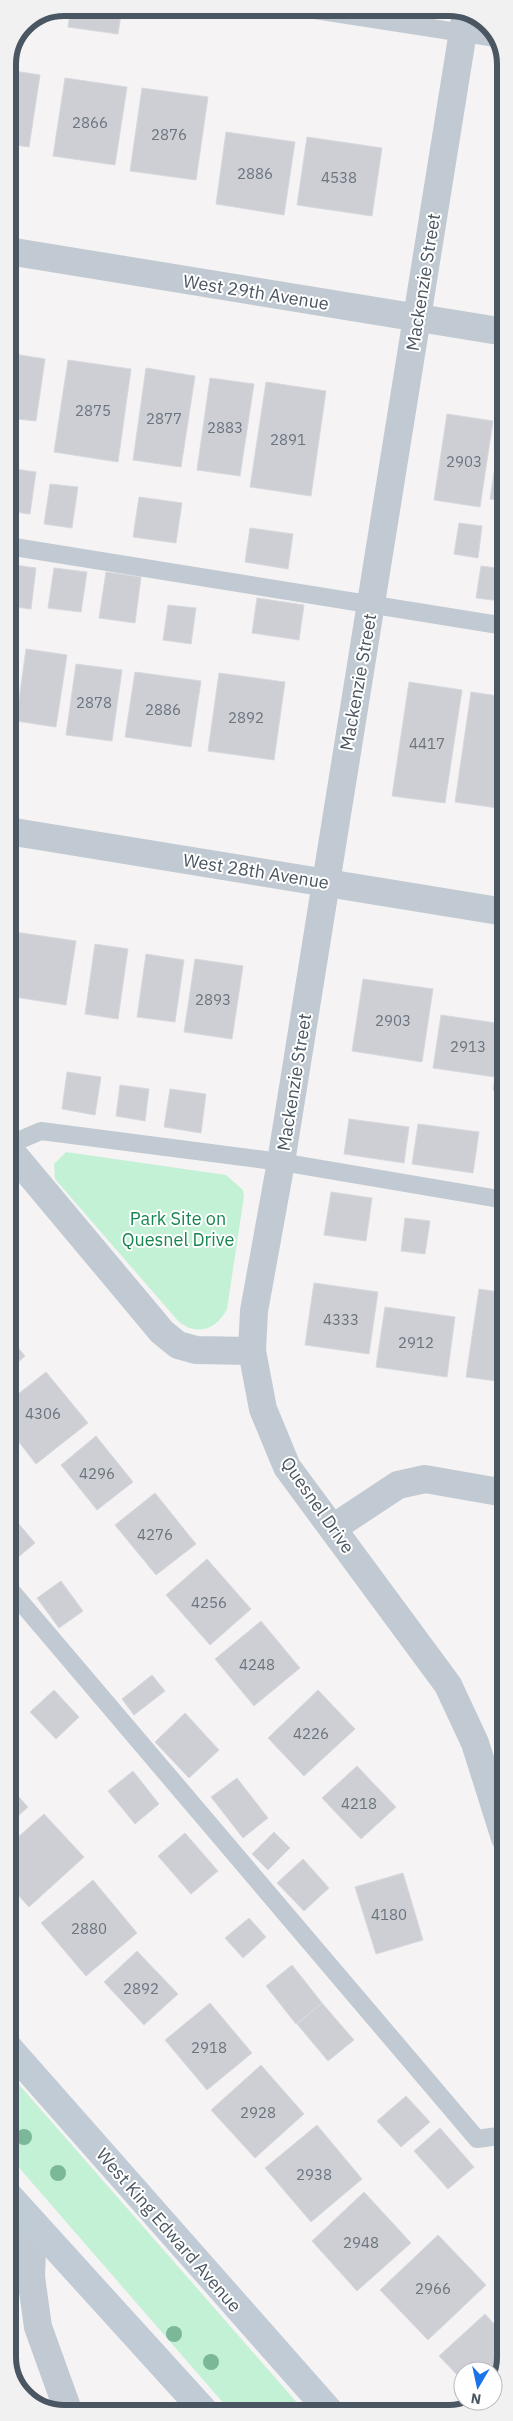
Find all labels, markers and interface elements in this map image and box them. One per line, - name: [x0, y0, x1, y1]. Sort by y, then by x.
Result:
- house number: 2866: [72, 113, 108, 132]
- house number: 2876: [151, 125, 187, 144]
- house number: 2886: [237, 164, 273, 183]
- house number: 4538: [321, 168, 357, 187]
- street label: Mackenzie Street: [401, 212, 445, 352]
- street label: West 29th Avenue: [181, 269, 331, 315]
- house number: 2875: [75, 401, 111, 420]
- house number: 2877: [146, 409, 182, 428]
- house number: 2883: [207, 418, 243, 437]
- house number: 2891: [270, 430, 306, 449]
- house number: 2903: [446, 452, 482, 471]
- street label: Mackenzie Street: [335, 612, 381, 752]
- house number: 2878: [76, 693, 112, 712]
- house number: 2886: [145, 700, 181, 719]
- house number: 2892: [228, 708, 264, 727]
- house number: 4417: [409, 734, 445, 753]
- street label: West 28th Avenue: [181, 848, 331, 894]
- house number: 2893: [195, 990, 231, 1009]
- house number: 2903: [375, 1011, 411, 1030]
- street label: Mackenzie Street: [272, 1012, 316, 1152]
- house number: 2913: [450, 1037, 486, 1056]
- park label: Park Site on Quesnel Drive: [122, 1207, 234, 1251]
- house number: 4333: [323, 1310, 359, 1329]
- house number: 2912: [398, 1333, 434, 1352]
- house number: 4306: [25, 1404, 61, 1423]
- street label: Quesnel Drive: [276, 1452, 360, 1558]
- house number: 4296: [79, 1464, 115, 1483]
- house number: 4276: [137, 1525, 173, 1544]
- house number: 4256: [191, 1593, 227, 1612]
- house number: 4248: [239, 1655, 275, 1674]
- house number: 4226: [293, 1724, 329, 1743]
- house number: 4218: [341, 1794, 377, 1813]
- house number: 4180: [371, 1905, 407, 1924]
- house number: 2880: [71, 1919, 107, 1938]
- house number: 2892: [123, 1979, 159, 1998]
- house number: 2918: [191, 2038, 227, 2057]
- house number: 2928: [240, 2103, 276, 2122]
- street label: West King Edward Avenue: [91, 2143, 247, 2317]
- house number: 2938: [296, 2165, 332, 2184]
- house number: 2948: [343, 2233, 379, 2252]
- house number: 2966: [415, 2279, 451, 2298]
- north arrow: [453, 2361, 503, 2411]
- text: N: [470, 2389, 482, 2409]

